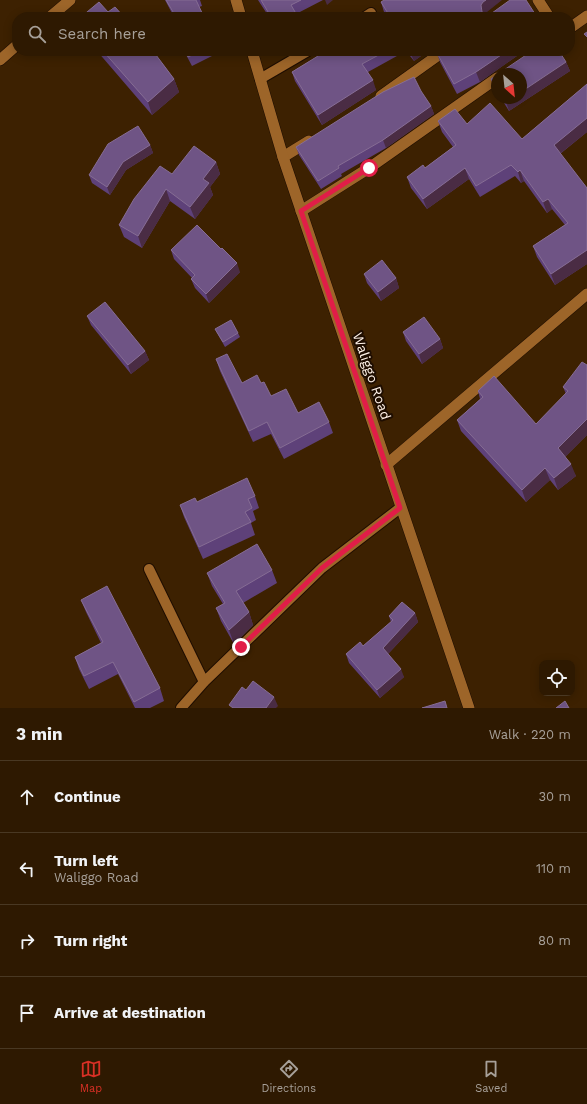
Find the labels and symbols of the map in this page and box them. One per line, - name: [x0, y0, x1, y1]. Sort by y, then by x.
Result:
- north arrow: [491, 68, 527, 104]
- route start: [360, 159, 378, 177]
- street label: Waliggo Road: [350, 330, 394, 422]
- route end: [232, 638, 250, 656]

